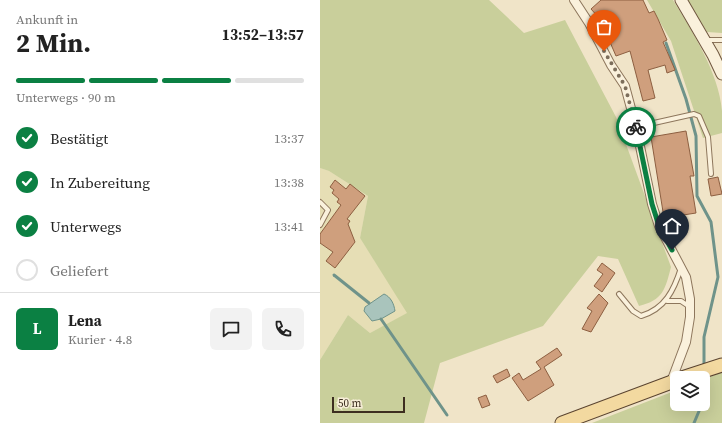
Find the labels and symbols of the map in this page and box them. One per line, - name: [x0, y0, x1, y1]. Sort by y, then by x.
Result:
- pin: [587, 10, 621, 51]
- courier: [616, 107, 656, 147]
- pin: [655, 209, 689, 250]
- scale bar: [332, 395, 405, 414]

